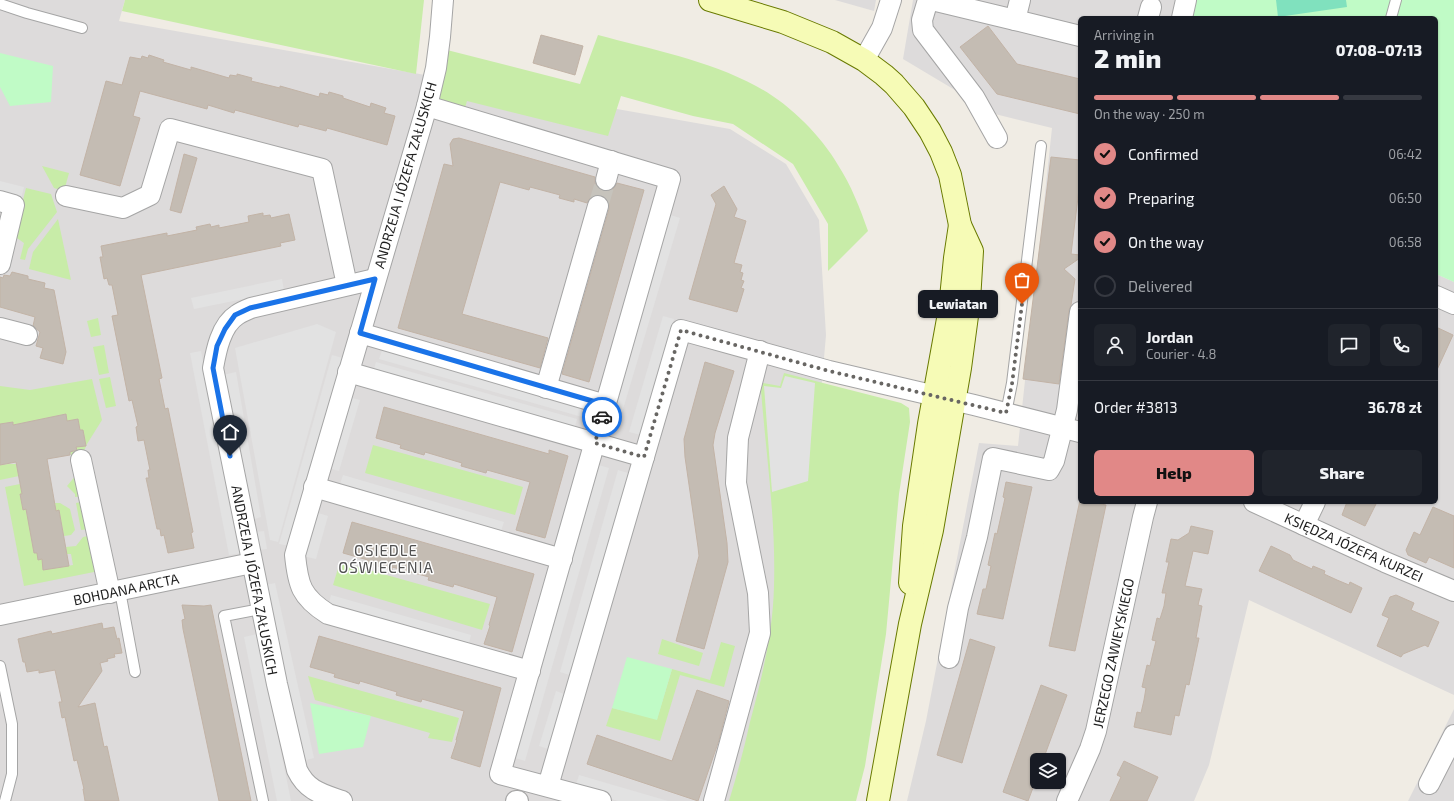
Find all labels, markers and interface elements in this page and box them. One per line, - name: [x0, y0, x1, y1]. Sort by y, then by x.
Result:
- text: Arriving in: [1094, 27, 1154, 43]
- text: 07:08–07:13: [1336, 41, 1422, 59]
- text: 2 min: [1094, 42, 1161, 73]
- street label: ANDRZEJA I JÓZEFA ZAŁUSKICH: [370, 80, 440, 270]
- text: On the way · 250 m: [1094, 106, 1205, 122]
- icon: check: [1094, 143, 1116, 165]
- text: Confirmed: [1128, 145, 1199, 163]
- text: 06:42: [1388, 146, 1422, 162]
- icon: check: [1094, 187, 1116, 209]
- text: Preparing: [1128, 189, 1194, 207]
- text: 06:50: [1389, 190, 1422, 206]
- icon: check: [1094, 231, 1116, 253]
- text: On the way: [1128, 233, 1204, 251]
- text: 06:58: [1389, 234, 1422, 250]
- pin: [1005, 263, 1039, 304]
- icon: bag: [1011, 269, 1033, 291]
- text: Delivered: [1128, 277, 1193, 295]
- callout: Lewiatan: [918, 290, 998, 318]
- text: Lewiatan: [929, 296, 987, 312]
- button: person: [1094, 324, 1136, 366]
- button: chat: [1328, 324, 1370, 366]
- button: phone: [1380, 324, 1422, 366]
- text: Jordan: [1146, 328, 1193, 346]
- text: Courier · 4.8: [1146, 346, 1216, 362]
- courier: [582, 397, 622, 437]
- text: Order #3813: [1094, 398, 1178, 416]
- text: 36.78 zł: [1368, 398, 1422, 416]
- icon: car: [591, 406, 613, 428]
- pin: [213, 415, 247, 456]
- icon: home: [219, 421, 241, 443]
- button: Help: [1094, 450, 1254, 496]
- button: Share: [1262, 450, 1422, 496]
- street label: ANDRZEJA I JÓZEFA ZAŁUSKICH: [228, 484, 282, 676]
- street label: KSIĘDZA JÓZEFA KURZEI: [1282, 509, 1426, 585]
- district label: OSIEDLE OŚWIECENIA: [338, 541, 434, 576]
- street label: BOHDANA ARCTA: [72, 569, 181, 609]
- street label: JERZEGO ZAWIEYSKIEGO: [1089, 576, 1137, 730]
- map controls: [1030, 753, 1066, 789]
- button: layers: [1030, 753, 1066, 789]

